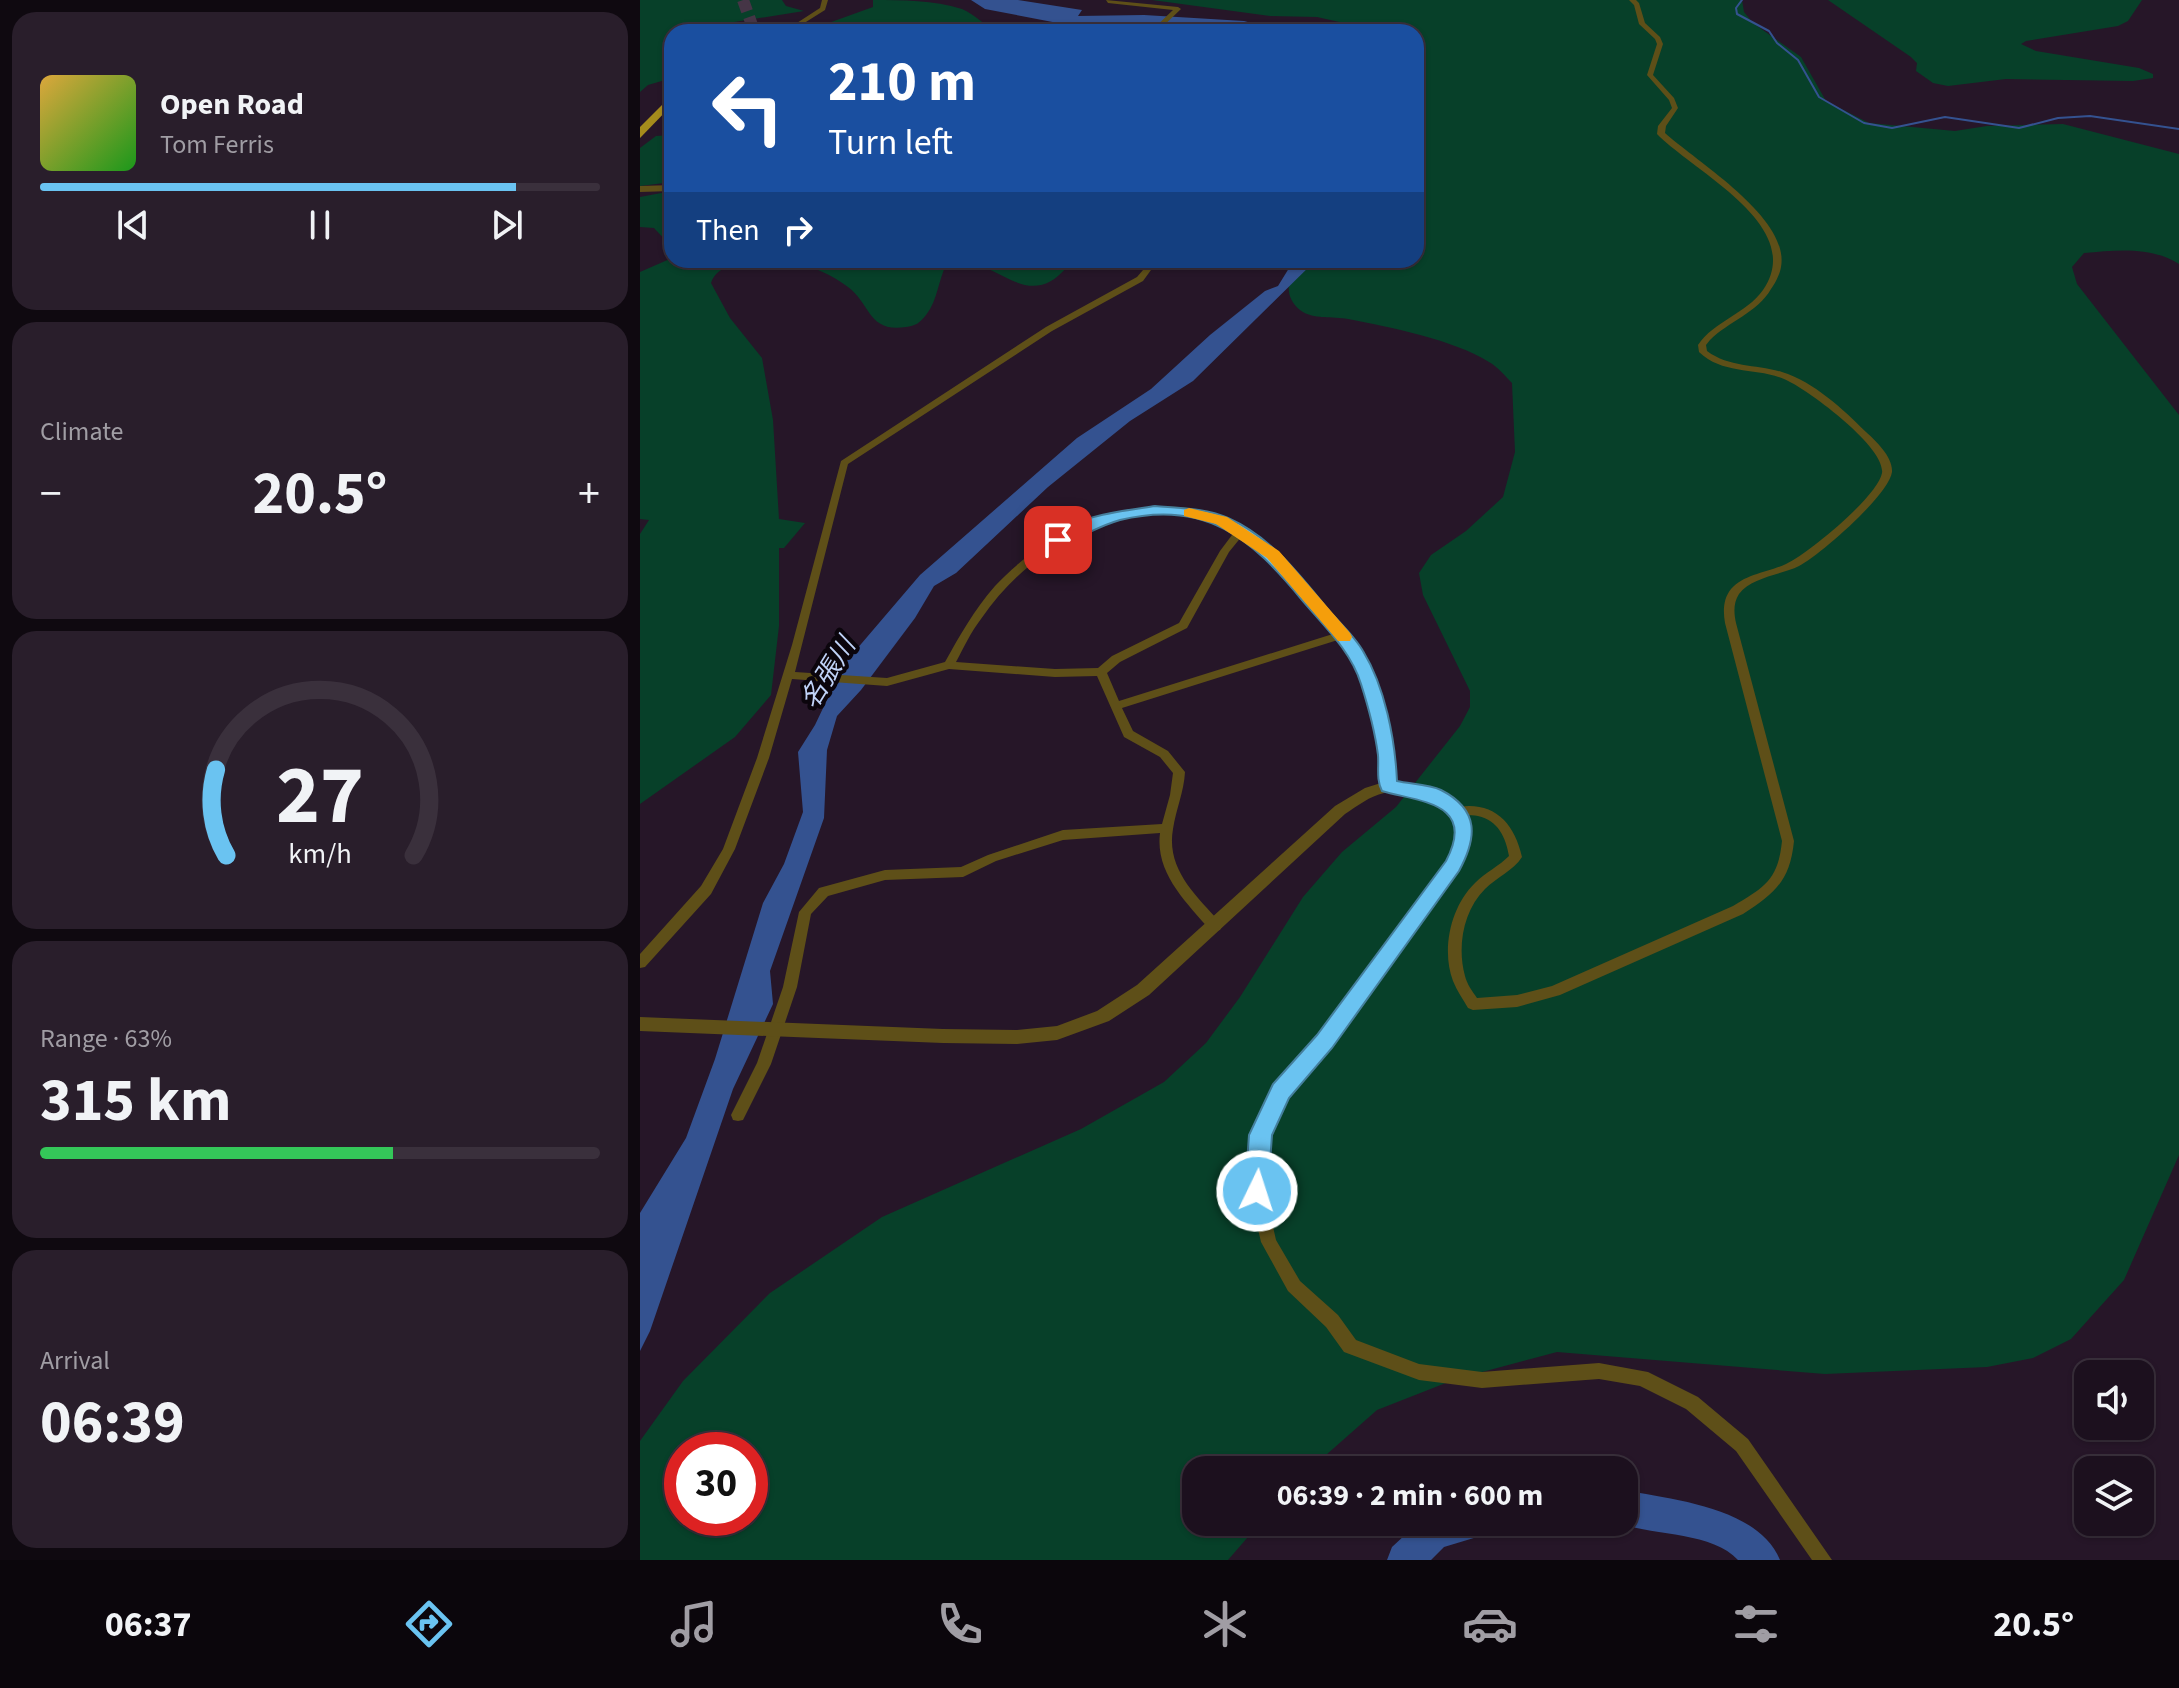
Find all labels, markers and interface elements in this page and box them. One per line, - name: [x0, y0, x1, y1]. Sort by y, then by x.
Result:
- text: 210 m: [828, 43, 976, 122]
- icon: left: [696, 56, 800, 160]
- text: Open Road: [160, 83, 304, 126]
- text: Turn left: [828, 117, 953, 168]
- text: Tom Ferris: [160, 126, 274, 163]
- icon: previous: [111, 203, 155, 247]
- icon: pause: [298, 203, 342, 247]
- icon: next: [485, 203, 529, 247]
- icon: right: [776, 208, 820, 252]
- text: Then: [696, 209, 760, 252]
- text: Climate: [40, 413, 124, 450]
- text: 20.5°: [253, 452, 387, 537]
- text: −: [40, 463, 62, 526]
- text: +: [578, 463, 600, 526]
- pin: [1024, 506, 1092, 574]
- icon: arrive: [1036, 518, 1080, 562]
- water label: 名張川: [792, 628, 866, 716]
- text: 27: [276, 737, 364, 855]
- text: km/h: [288, 834, 352, 874]
- text: Range · 63%: [40, 1020, 172, 1057]
- text: 315 km: [40, 1059, 231, 1144]
- position arrow: [1215, 1149, 1299, 1233]
- text: Arrival: [40, 1342, 110, 1379]
- map controls: [2074, 1360, 2154, 1536]
- button: sound: [2074, 1360, 2154, 1440]
- text: 06:39: [40, 1381, 185, 1466]
- speed limit sign: 30: [664, 1432, 768, 1536]
- button: layers: [2074, 1456, 2154, 1536]
- text: 06:39 · 2 min · 600 m: [1277, 1474, 1543, 1517]
- icon: directions: [401, 1596, 457, 1652]
- icon: music: [666, 1596, 722, 1652]
- icon: phone: [932, 1596, 988, 1652]
- icon: climate: [1197, 1596, 1253, 1652]
- icon: car: [1462, 1596, 1518, 1652]
- icon: filters: [1728, 1596, 1784, 1652]
- text: 06:37: [105, 1599, 192, 1650]
- text: 20.5°: [1993, 1599, 2074, 1650]

